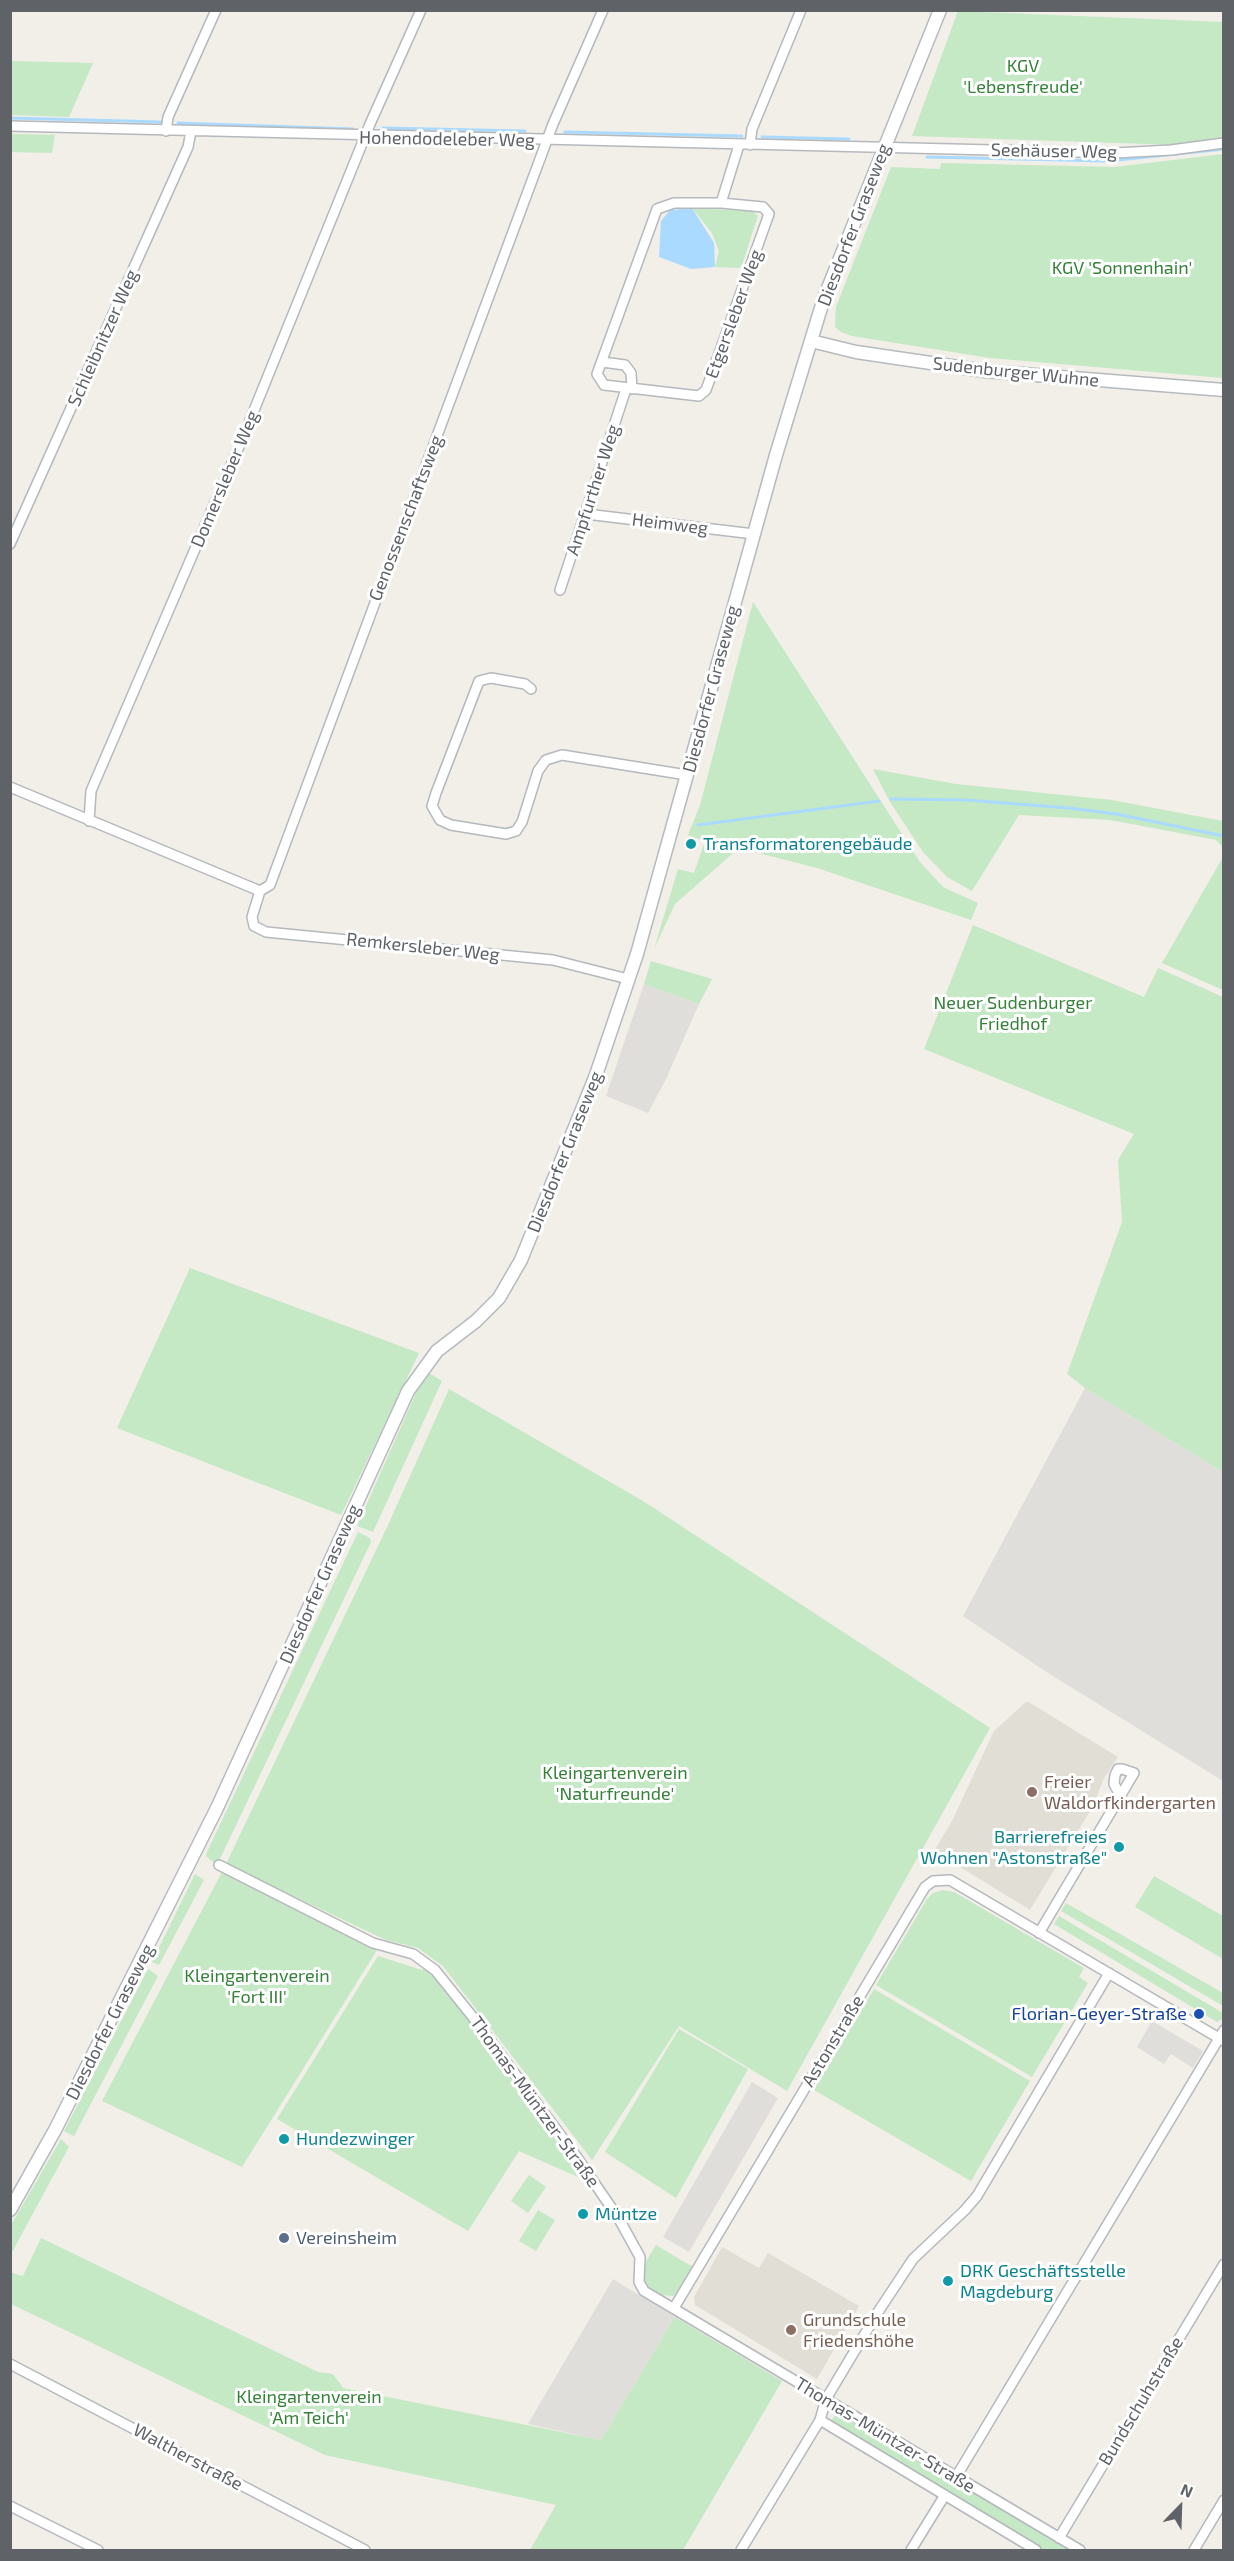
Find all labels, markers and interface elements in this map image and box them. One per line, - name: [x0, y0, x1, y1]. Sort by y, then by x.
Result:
- park label: KGV 'Lebensfreude': [963, 55, 1083, 98]
- street label: Hohendodeleber Weg: [359, 127, 535, 151]
- street label: Seehäuser Weg: [991, 139, 1117, 163]
- street label: Diesdorfer Graseweg: [813, 141, 895, 309]
- street label: Etgersleber Weg: [701, 247, 767, 381]
- park label: KGV 'Sonnenhain': [1052, 257, 1192, 279]
- street label: Schleibnitzer Weg: [63, 266, 143, 410]
- street label: Sudenburger Wuhne: [932, 353, 1100, 391]
- street label: Domersleber Weg: [186, 407, 264, 551]
- street label: Ampfurther Weg: [562, 422, 624, 558]
- street label: Genossenschaftsweg: [364, 432, 448, 604]
- street label: Heimweg: [631, 509, 709, 539]
- street label: Diesdorfer Graseweg: [678, 603, 744, 775]
- place label: Transformatorengebäude: [703, 833, 912, 855]
- marker: Transformatorengebäude: [684, 837, 698, 851]
- street label: Remkersleber Weg: [345, 928, 501, 966]
- park label: Neuer Sudenburger Friedhof: [934, 992, 1092, 1034]
- street label: Diesdorfer Graseweg: [523, 1068, 607, 1236]
- street label: Diesdorfer Graseweg: [275, 1501, 365, 1667]
- park label: Kleingartenverein 'Naturfreunde': [542, 1762, 688, 1804]
- place label: Freier Waldorfkindergarten: [1044, 1771, 1216, 1814]
- marker: Freier Waldorfkindergarten: [1025, 1785, 1039, 1799]
- place label: Barrierefreies Wohnen "Astonstraße": [920, 1826, 1107, 1868]
- marker: Barrierefreies Wohnen "Astonstraße": [1112, 1840, 1126, 1854]
- street label: Diesdorfer Graseweg: [61, 1940, 159, 2104]
- park label: Kleingartenverein 'Fort III': [184, 1965, 330, 2008]
- street label: Astonstraße: [797, 1991, 869, 2091]
- place label: Florian-Geyer-Straße: [1012, 2003, 1187, 2025]
- marker: Florian-Geyer-Straße: [1192, 2007, 1206, 2021]
- street label: Thomas-Müntzer-Straße: [466, 2012, 604, 2192]
- place label: Hundezwinger: [296, 2128, 415, 2150]
- marker: Hundezwinger: [277, 2132, 291, 2146]
- place label: Müntze: [595, 2203, 657, 2225]
- marker: Müntze: [576, 2207, 590, 2221]
- place label: Vereinsheim: [296, 2227, 397, 2249]
- marker: Vereinsheim: [277, 2231, 291, 2245]
- place label: DRK Geschäftsstelle Magdeburg: [960, 2260, 1126, 2302]
- marker: DRK Geschäftsstelle Magdeburg: [941, 2274, 955, 2288]
- place label: Grundschule Friedenshöhe: [803, 2309, 914, 2352]
- marker: Grundschule Friedenshöhe: [784, 2323, 798, 2337]
- street label: Bundschuhstraße: [1094, 2333, 1188, 2469]
- street label: Thomas-Müntzer-Straße: [791, 2373, 979, 2497]
- park label: Kleingartenverein 'Am Teich': [236, 2386, 382, 2428]
- street label: Waltherstraße: [129, 2419, 247, 2495]
- north arrow: [1150, 2477, 1210, 2537]
- text: N: [1178, 2479, 1196, 2501]

